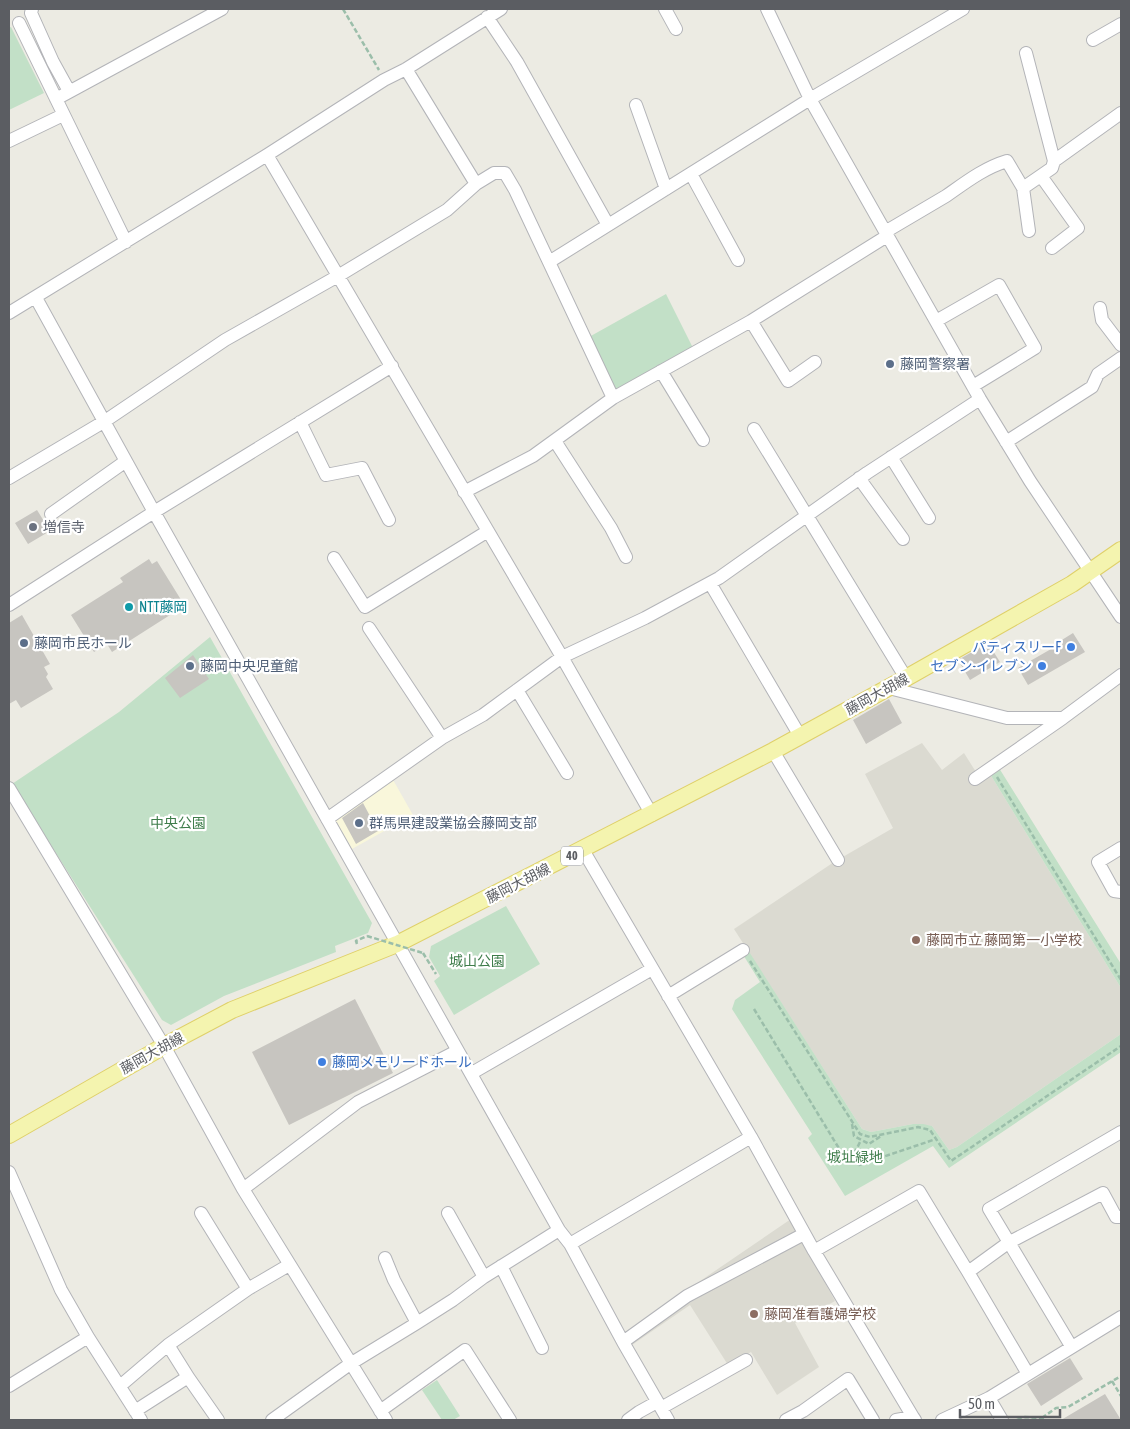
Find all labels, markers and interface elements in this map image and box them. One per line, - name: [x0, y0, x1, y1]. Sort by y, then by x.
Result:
- place label: 藤岡警察署: [900, 356, 970, 372]
- marker: 藤岡警察署: [884, 358, 896, 370]
- place label: 増信寺: [43, 519, 85, 535]
- marker: 増信寺: [27, 521, 39, 533]
- place label: NTT藤岡: [139, 599, 188, 615]
- marker: NTT藤岡: [123, 601, 135, 613]
- place label: 藤岡市民ホール: [34, 635, 132, 651]
- marker: 藤岡市民ホール: [18, 637, 30, 649]
- place label: パティスリーF: [972, 639, 1061, 655]
- marker: パティスリーF: [1065, 641, 1077, 653]
- place label: 藤岡中央児童館: [200, 658, 298, 674]
- place label: セブン-イレブン: [931, 658, 1032, 674]
- marker: 藤岡中央児童館: [184, 660, 196, 672]
- marker: セブン-イレブン: [1036, 660, 1048, 672]
- street label: 藤岡大胡線: [843, 670, 911, 718]
- park label: 中央公園: [150, 815, 206, 831]
- place label: 群馬県建設業協会藤岡支部: [369, 815, 537, 831]
- marker: 群馬県建設業協会藤岡支部: [353, 817, 365, 829]
- road number: 40: [561, 846, 583, 866]
- street label: 藤岡大胡線: [483, 860, 553, 906]
- place label: 藤岡市立 藤岡第一小学校: [926, 932, 1082, 948]
- marker: 藤岡市立 藤岡第一小学校: [910, 934, 922, 946]
- park label: 城山公園: [449, 953, 505, 969]
- street label: 藤岡大胡線: [118, 1029, 186, 1077]
- place label: 藤岡メモリードホール: [332, 1054, 472, 1070]
- marker: 藤岡メモリードホール: [316, 1056, 328, 1068]
- park label: 城址緑地: [827, 1149, 883, 1165]
- place label: 藤岡准看護婦学校: [764, 1306, 876, 1322]
- marker: 藤岡准看護婦学校: [748, 1308, 760, 1320]
- scale bar: [960, 1386, 1060, 1418]
- text: 50 m: [968, 1395, 995, 1412]

